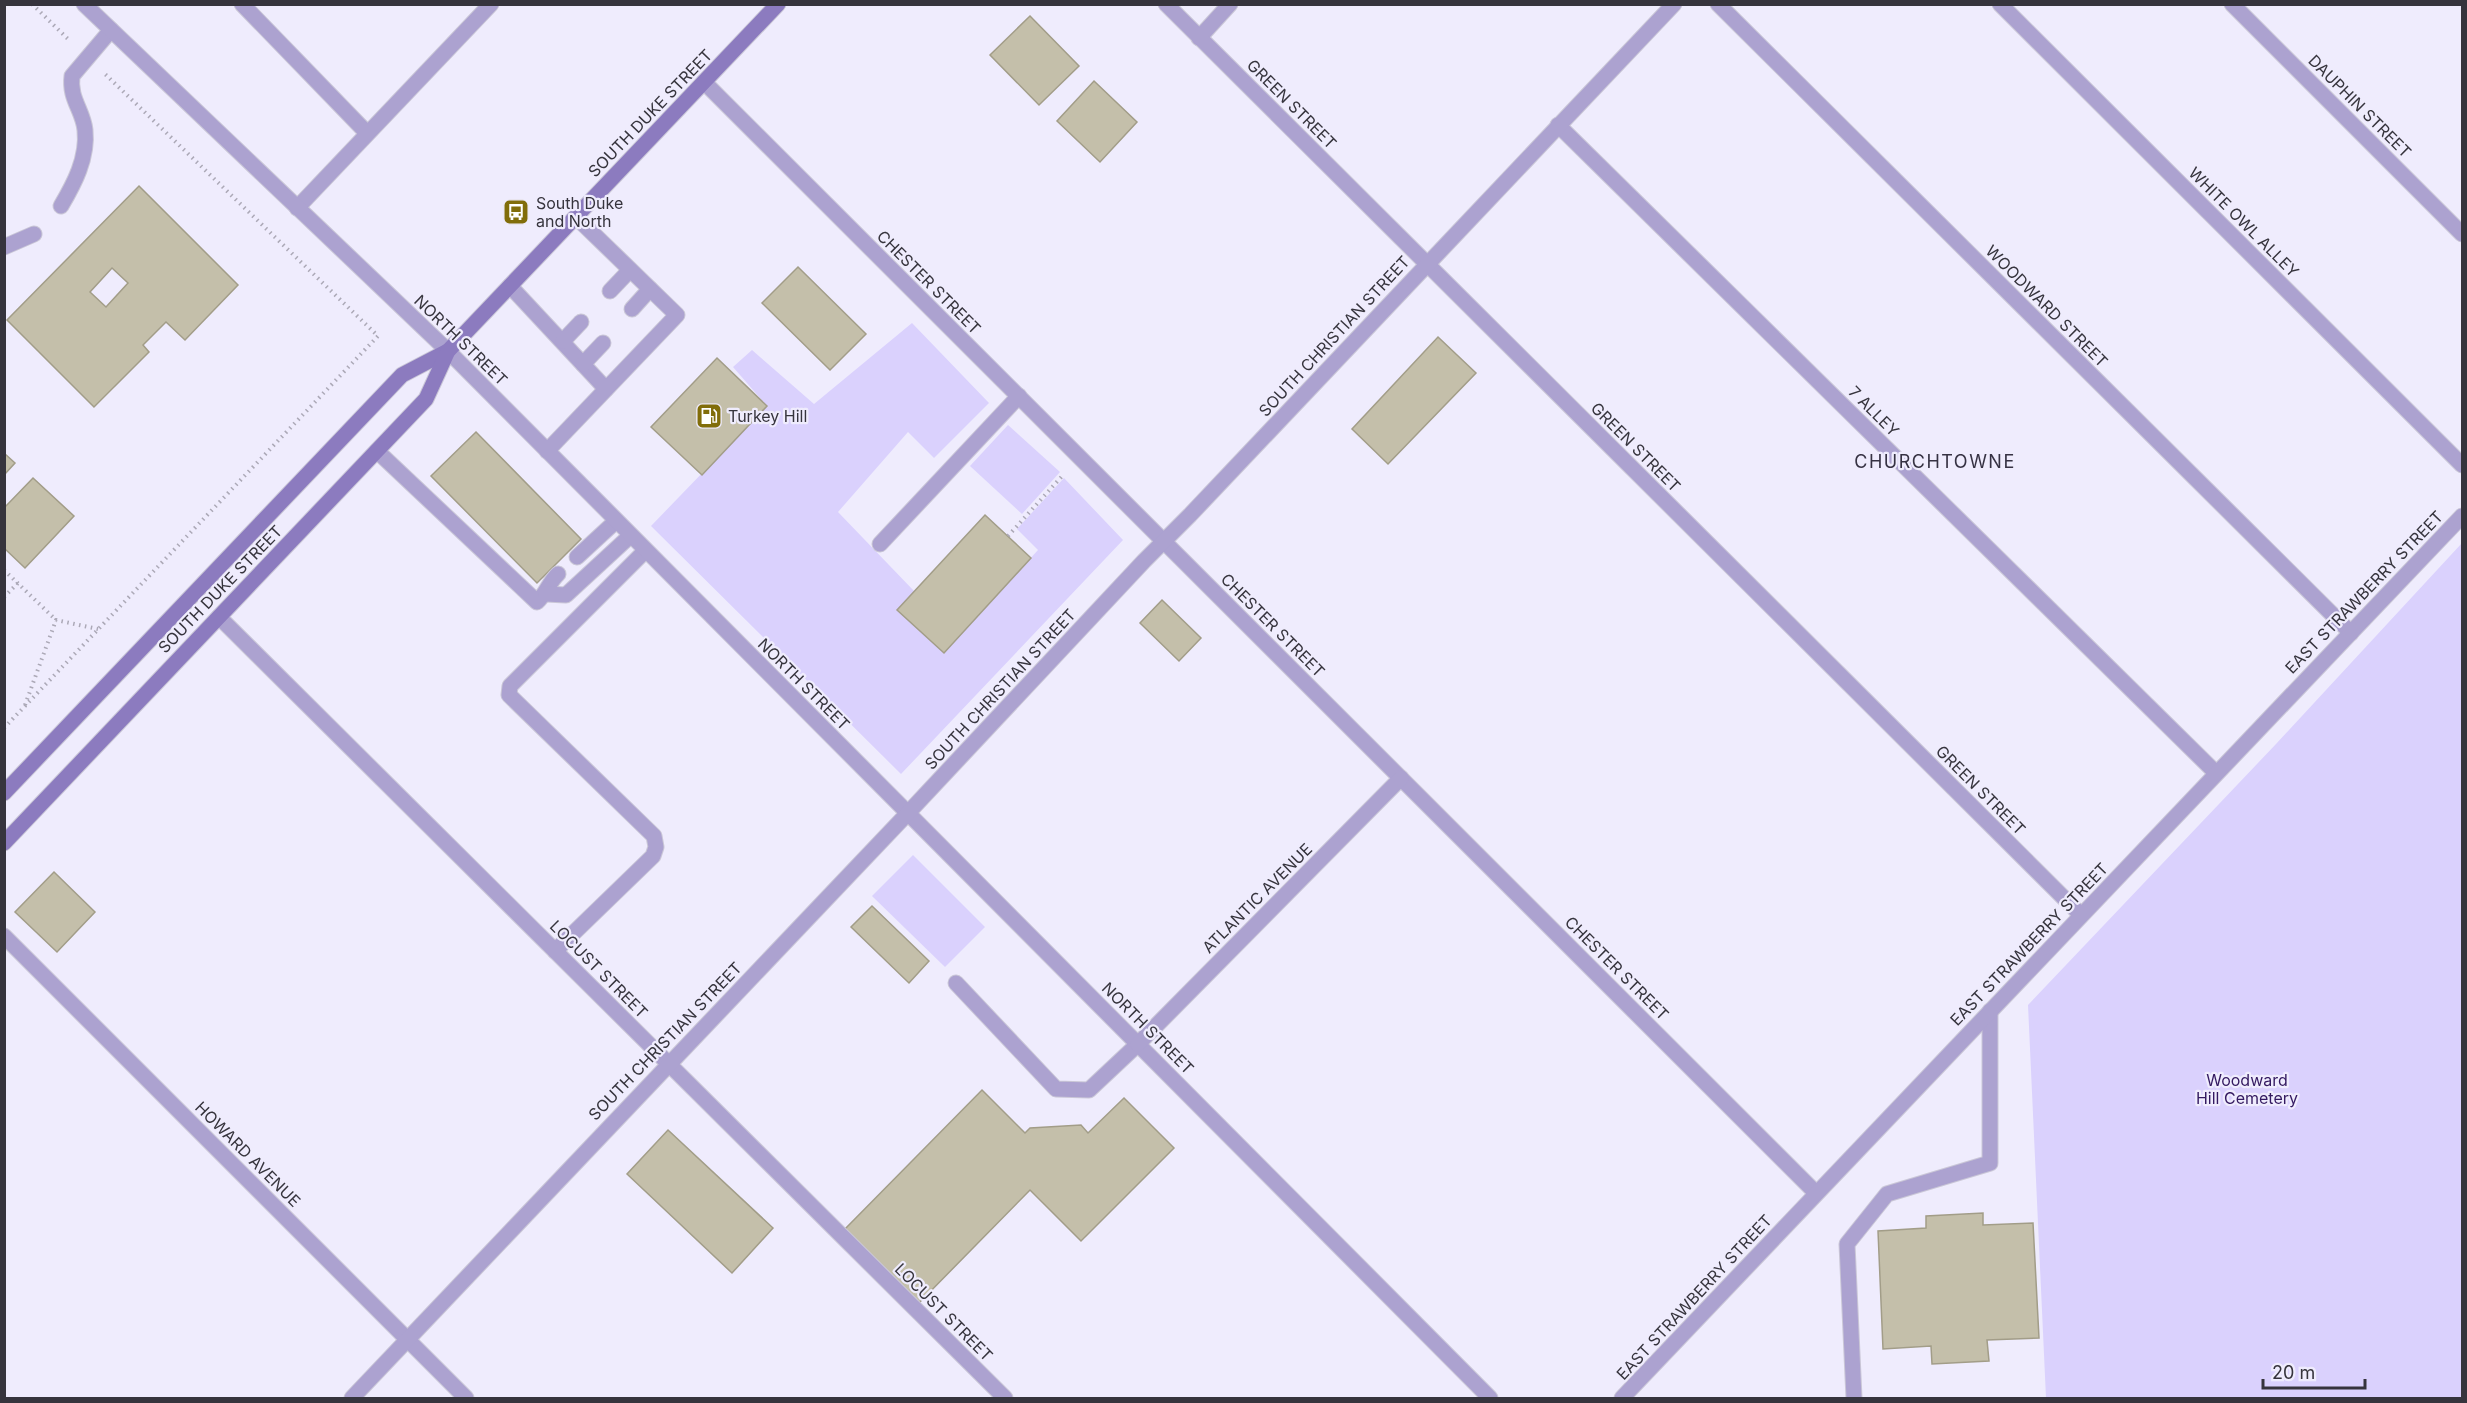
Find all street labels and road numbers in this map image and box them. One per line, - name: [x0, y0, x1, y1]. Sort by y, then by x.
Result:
- street label: SOUTH DUKE STREET: [584, 45, 716, 181]
- street label: DAUPHIN STREET: [2304, 50, 2416, 162]
- street label: GREEN STREET: [1243, 55, 1341, 153]
- street label: WHITE OWL ALLEY: [2185, 163, 2303, 281]
- street label: CHESTER STREET: [873, 226, 985, 338]
- street label: WOODWARD STREET: [1982, 241, 2112, 371]
- street label: SOUTH CHRISTIAN STREET: [1254, 252, 1414, 420]
- street label: NORTH STREET: [410, 291, 512, 389]
- street label: 7 ALLEY: [1845, 382, 1903, 440]
- street label: GREEN STREET: [1587, 398, 1685, 496]
- street label: EAST STRAWBERRY STREET: [2281, 506, 2447, 678]
- street label: SOUTH DUKE STREET: [154, 521, 286, 657]
- street label: CHESTER STREET: [1217, 569, 1329, 681]
- street label: SOUTH CHRISTIAN STREET: [920, 605, 1080, 773]
- street label: NORTH STREET: [754, 634, 854, 734]
- street label: GREEN STREET: [1932, 741, 2030, 839]
- street label: ATLANTIC AVENUE: [1198, 839, 1316, 957]
- street label: EAST STRAWBERRY STREET: [1946, 858, 2112, 1030]
- street label: CHESTER STREET: [1561, 912, 1673, 1024]
- street label: LOCUST STREET: [546, 916, 652, 1022]
- street label: SOUTH CHRISTIAN STREET: [584, 958, 746, 1124]
- street label: NORTH STREET: [1098, 978, 1198, 1078]
- street label: HOWARD AVENUE: [191, 1097, 305, 1211]
- street label: EAST STRAWBERRY STREET: [1612, 1210, 1776, 1384]
- street label: LOCUST STREET: [891, 1259, 997, 1365]

